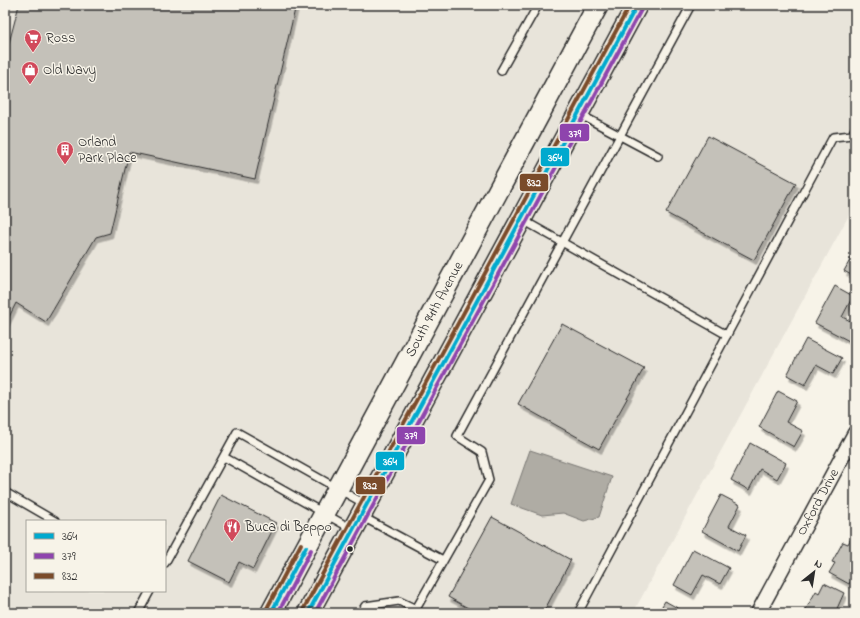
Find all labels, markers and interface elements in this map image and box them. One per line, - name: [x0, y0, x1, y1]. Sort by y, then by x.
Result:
- supermarket icon: Ross: [23, 28, 43, 53]
- place label: Ross: [46, 28, 75, 49]
- shop icon: Old Navy: [20, 60, 40, 85]
- place label: Old Navy: [43, 60, 96, 82]
- line badge: 379: [559, 123, 590, 142]
- text: 379: [568, 126, 582, 142]
- place label: Orland Park Place: [78, 132, 137, 169]
- building icon: Orland Park Place: [55, 140, 75, 165]
- line badge: 364: [540, 147, 570, 167]
- text: 364: [547, 150, 562, 166]
- line badge: 832: [519, 173, 549, 192]
- text: 832: [526, 175, 542, 191]
- street label: South 94th Avenue: [400, 257, 469, 361]
- line badge: 379: [396, 426, 426, 445]
- text: 379: [404, 428, 418, 444]
- line badge: 364: [375, 451, 405, 471]
- text: 364: [382, 454, 397, 470]
- street label: Oxford Drive: [791, 464, 845, 539]
- line badge: 832: [355, 476, 386, 495]
- text: 832: [362, 478, 378, 494]
- restaurant icon: Buca di Beppo: [222, 517, 242, 542]
- place label: Buca di Beppo: [244, 517, 332, 538]
- legend: [26, 520, 166, 592]
- text: 364: [62, 528, 77, 546]
- unlabelled marker: [345, 544, 355, 554]
- text: 379: [62, 548, 76, 566]
- north arrow: [794, 552, 834, 592]
- text: N: [811, 555, 826, 573]
- text: 832: [62, 568, 77, 586]

